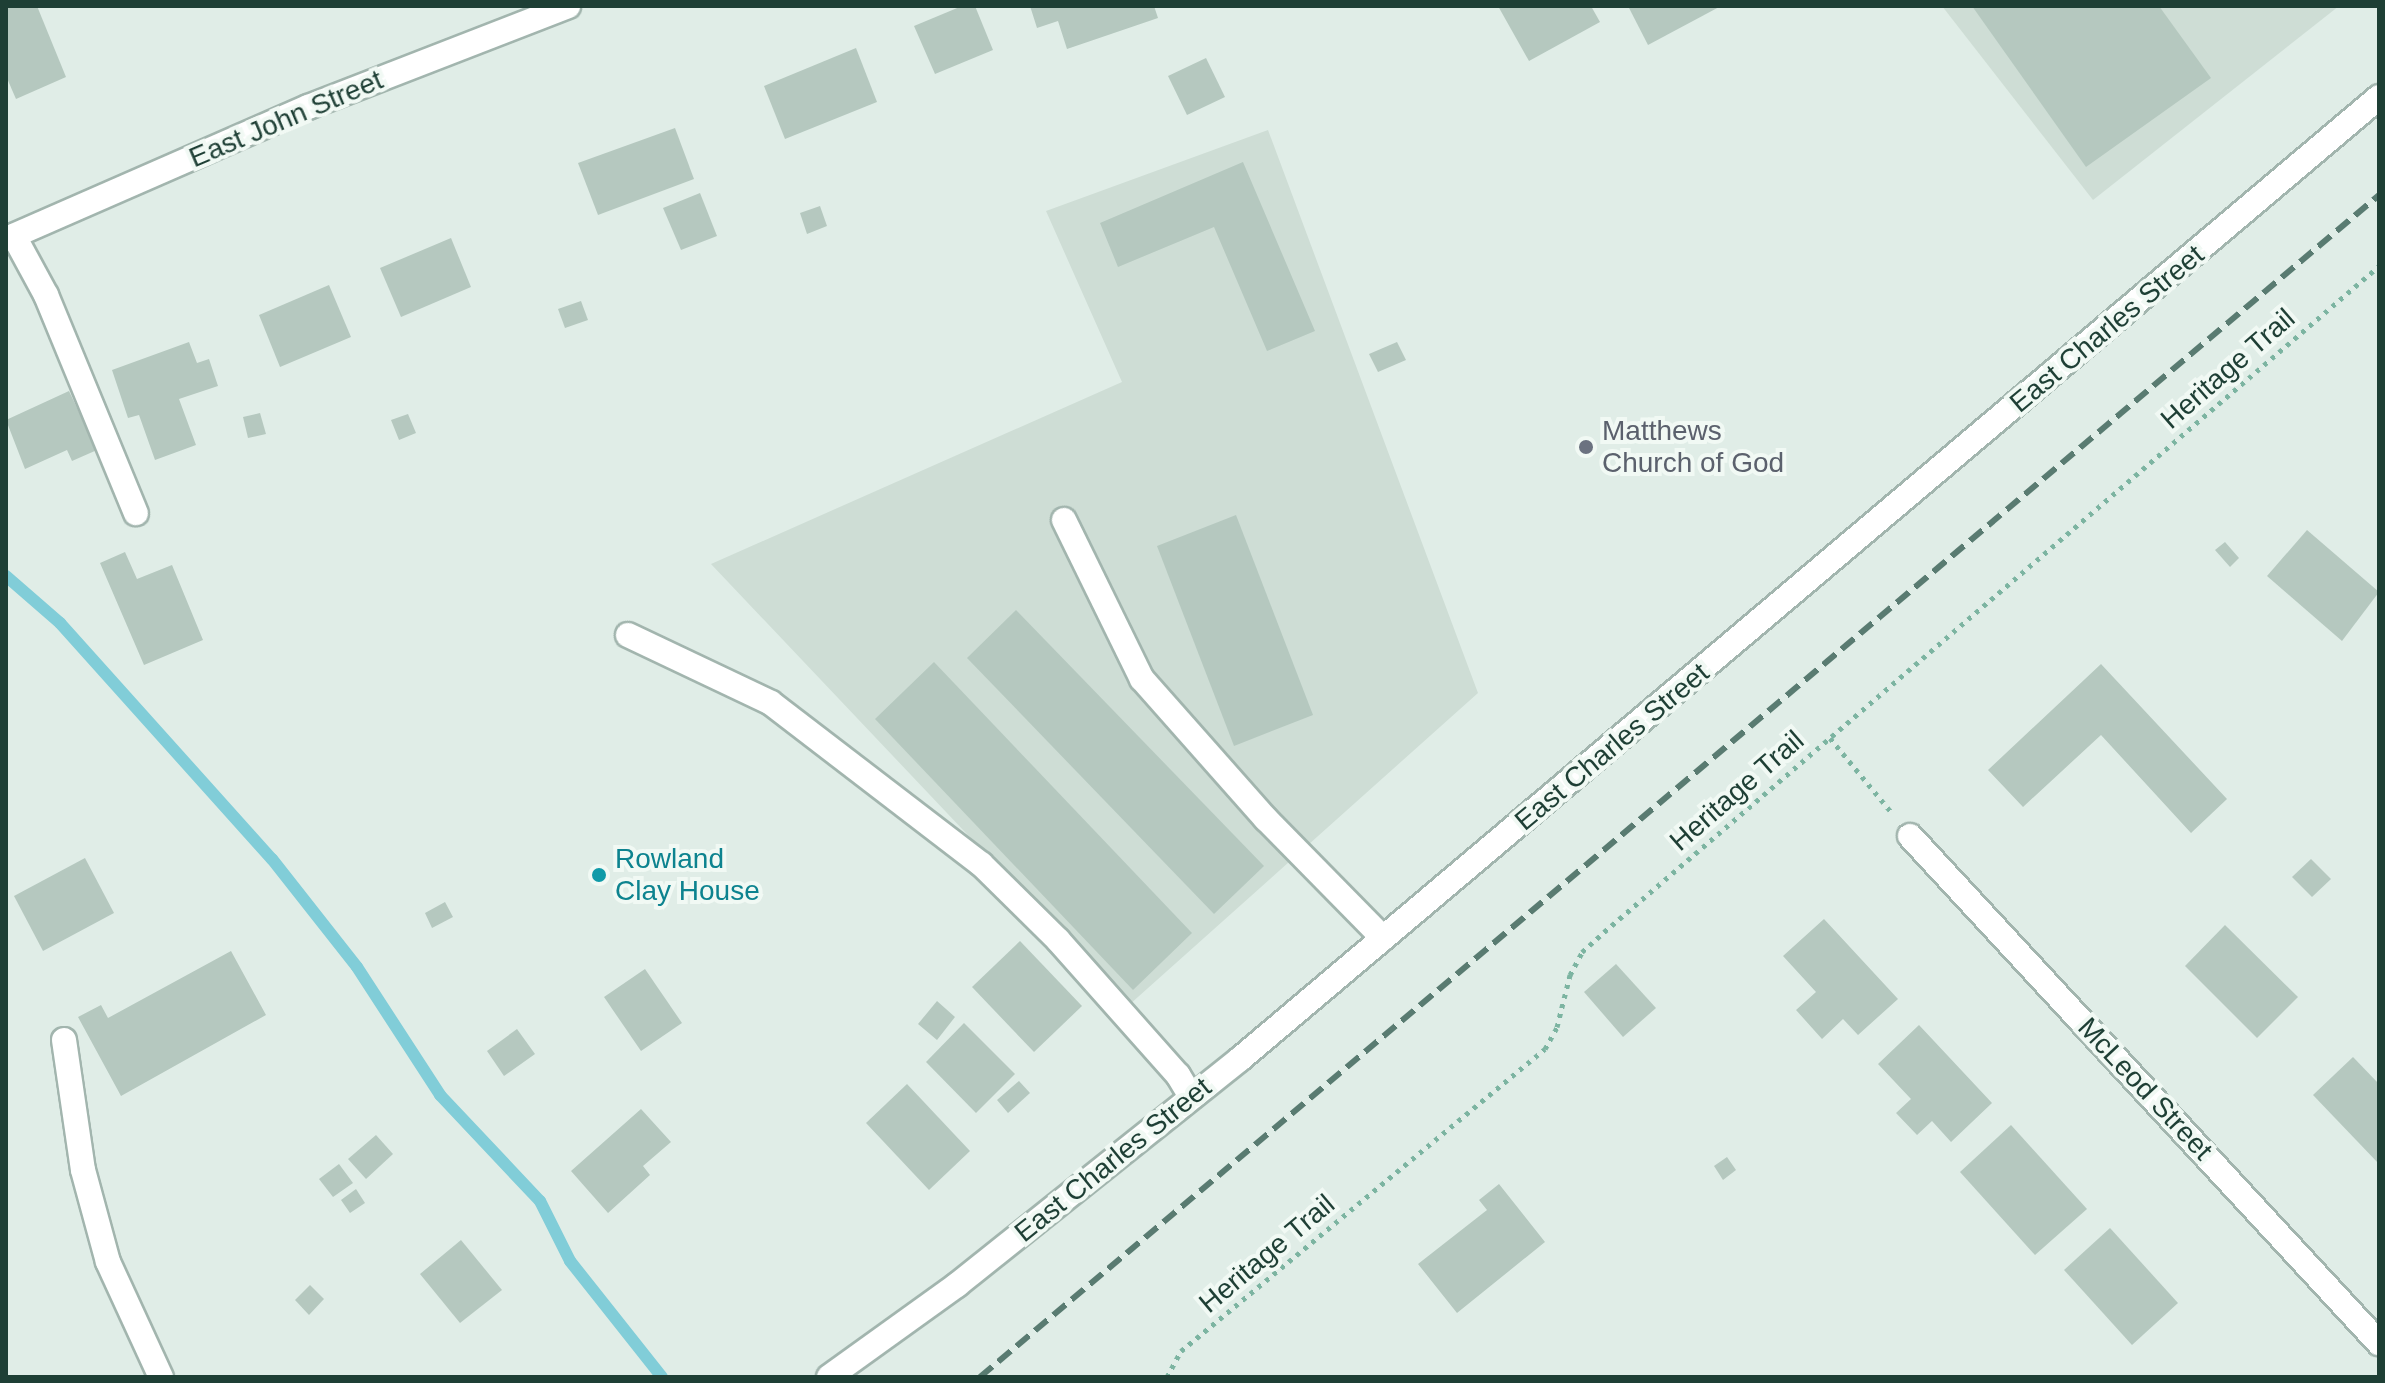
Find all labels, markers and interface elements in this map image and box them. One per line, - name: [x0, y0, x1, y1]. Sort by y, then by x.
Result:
- street label: East John Street: [184, 63, 388, 175]
- street label: East Charles Street: [2003, 238, 2211, 420]
- street label: Heritage Trail: [2154, 302, 2302, 436]
- place label: Matthews Church of God: [1602, 414, 1784, 480]
- marker: Matthews Church of God: [1577, 438, 1595, 456]
- street label: East Charles Street: [1508, 656, 1716, 838]
- street label: Heritage Trail: [1663, 724, 1811, 858]
- place label: Rowland Clay House: [615, 842, 760, 908]
- marker: Rowland Clay House: [590, 866, 608, 884]
- street label: McLeod Street: [2071, 1011, 2219, 1167]
- street label: East Charles Street: [1008, 1071, 1218, 1249]
- street label: Heritage Trail: [1192, 1187, 1342, 1321]

